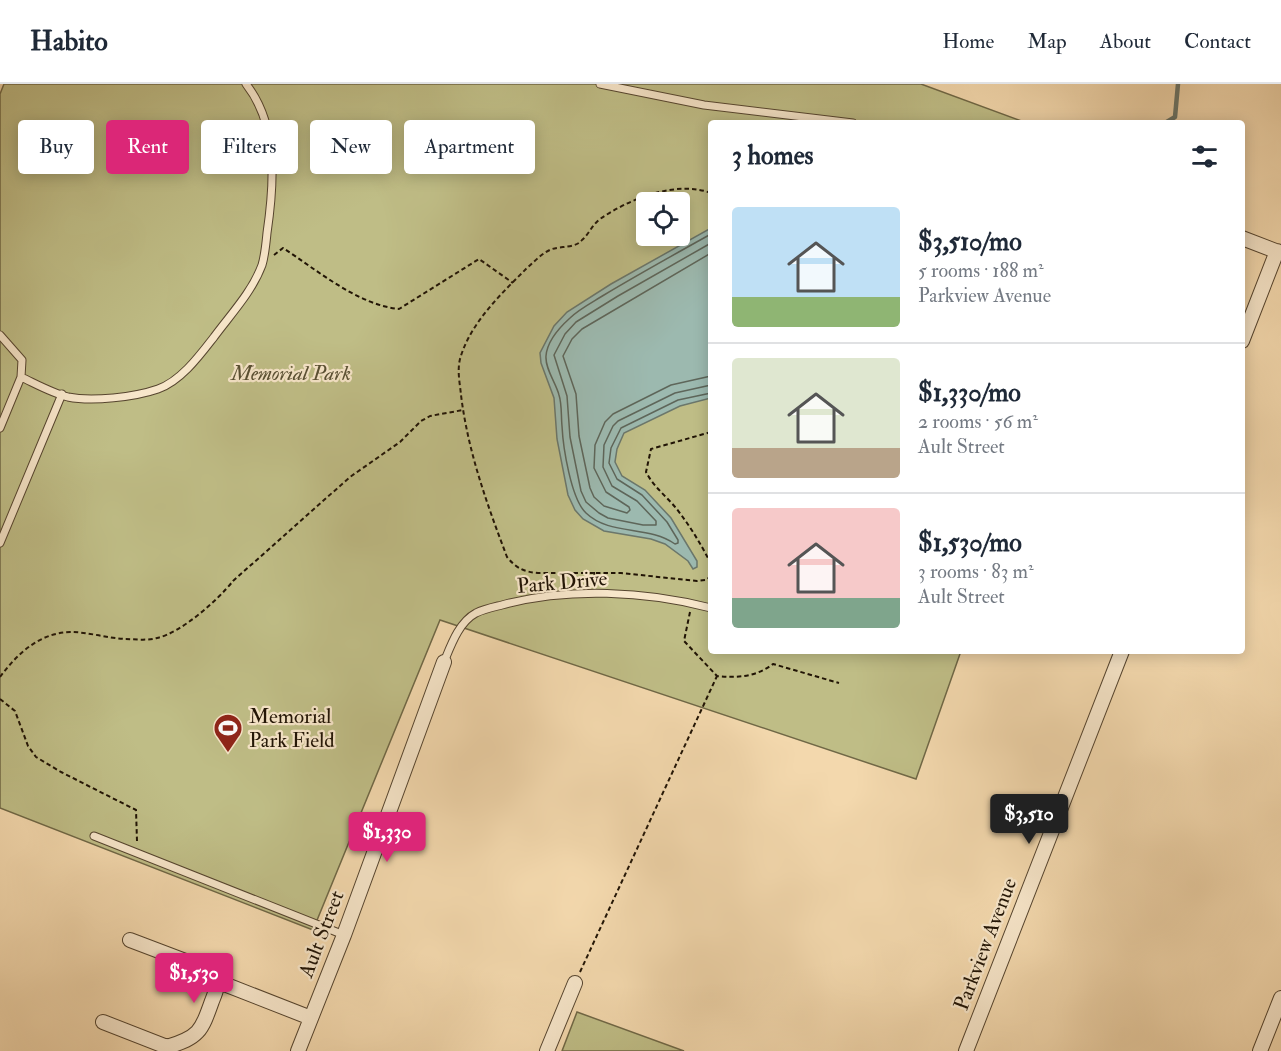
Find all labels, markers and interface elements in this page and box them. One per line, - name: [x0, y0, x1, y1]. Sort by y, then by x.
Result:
- text: Habito: [30, 24, 108, 59]
- text: Home: [942, 28, 994, 55]
- text: Map: [1027, 28, 1067, 55]
- text: About: [1100, 28, 1151, 55]
- text: Contact: [1184, 28, 1251, 55]
- chip: Buy: [18, 120, 94, 174]
- chip: Rent: [106, 120, 189, 174]
- chip: Filters: [201, 120, 298, 174]
- chip: New: [310, 120, 392, 174]
- chip: Apartment: [404, 120, 535, 174]
- text: 3 homes: [732, 140, 813, 172]
- icon: filters: [1188, 140, 1221, 173]
- map controls: [636, 192, 690, 246]
- button: locate: [636, 192, 690, 246]
- text: $3,510/mo: [918, 226, 1022, 258]
- icon: home: [780, 231, 852, 303]
- text: 5 rooms · 188 m²: [918, 258, 1044, 283]
- text: Parkview Avenue: [918, 283, 1051, 308]
- park label: Memorial Park: [229, 360, 351, 387]
- text: $1,330/mo: [918, 377, 1021, 409]
- icon: home: [780, 382, 852, 454]
- text: 2 rooms · 56 m²: [918, 409, 1038, 434]
- text: Ault Street: [918, 434, 1005, 459]
- text: $1,530/mo: [918, 527, 1022, 559]
- icon: home: [780, 532, 852, 604]
- text: 3 rooms · 83 m²: [918, 559, 1034, 584]
- street label: Park Drive: [516, 565, 609, 600]
- text: Ault Street: [918, 584, 1005, 609]
- place label: Memorial Park Field: [249, 703, 335, 754]
- sports icon: Memorial Park Field: [212, 712, 244, 754]
- pin: $3,510: [980, 794, 1078, 845]
- text: $3,510: [1004, 801, 1054, 826]
- pin: $1,330: [338, 812, 436, 863]
- text: $1,330: [363, 819, 411, 844]
- street label: Parkview Avenue: [948, 874, 1023, 1014]
- street label: Ault Street: [292, 887, 350, 983]
- pin: $1,530: [145, 953, 243, 1004]
- text: $1,530: [169, 960, 219, 985]

